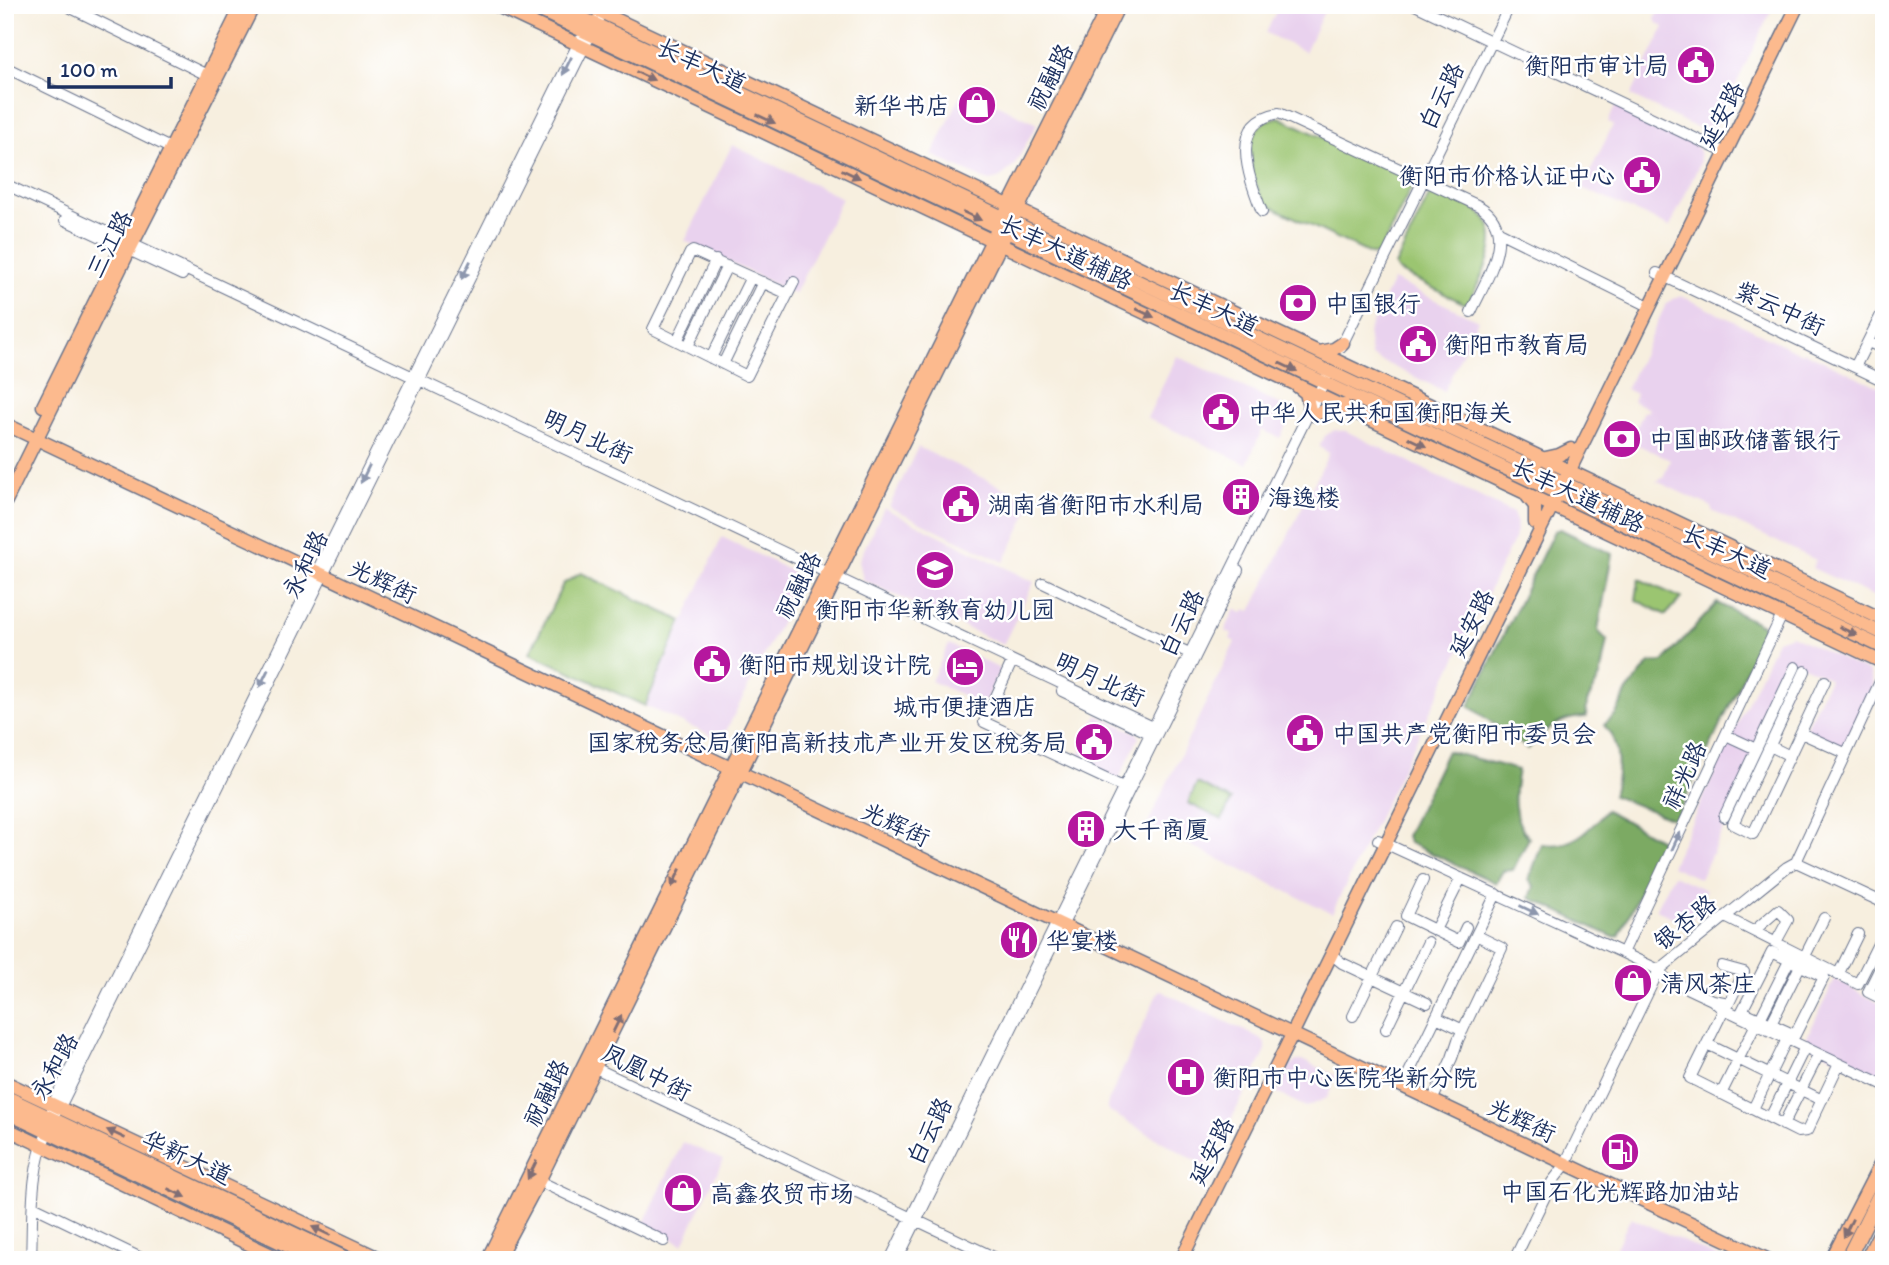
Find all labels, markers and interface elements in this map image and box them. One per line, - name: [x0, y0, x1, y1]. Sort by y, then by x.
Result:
- street label: 长丰大道: [652, 32, 752, 98]
- street label: 祝融路: [1021, 38, 1079, 116]
- public building icon: 衡阳市审计局: [1675, 44, 1717, 86]
- scale bar: [49, 46, 172, 90]
- place label: 衡阳市审计局: [1525, 51, 1669, 80]
- one-way arrow: [562, 56, 573, 76]
- text: 100 m: [60, 57, 118, 82]
- street label: 白云路: [1412, 57, 1470, 135]
- one-way arrow: [635, 71, 655, 82]
- street label: 延安路: [1692, 76, 1750, 154]
- shop icon: 新华书店: [956, 84, 998, 126]
- place label: 新华书店: [854, 91, 950, 120]
- one-way arrow: [756, 113, 776, 125]
- public building icon: 衡阳市价格认证中心: [1621, 154, 1663, 196]
- place label: 衡阳市价格认证中心: [1399, 161, 1615, 190]
- one-way arrow: [841, 168, 861, 179]
- street label: 三江路: [80, 205, 138, 283]
- street label: 长丰大道辅路: [995, 208, 1137, 296]
- one-way arrow: [962, 211, 982, 222]
- one-way arrow: [461, 260, 472, 280]
- street label: 长丰大道: [1164, 275, 1264, 341]
- street label: 紫云中街: [1730, 275, 1830, 341]
- bank icon: 中国银行: [1277, 282, 1319, 324]
- place label: 中国银行: [1325, 289, 1421, 318]
- one-way arrow: [1135, 307, 1155, 319]
- public building icon: 衡阳市教育局: [1397, 323, 1439, 365]
- place label: 衡阳市教育局: [1445, 330, 1589, 359]
- one-way arrow: [1278, 361, 1298, 372]
- public building icon: 中华人民共和国衡阳海关: [1200, 391, 1242, 433]
- place label: 中华人民共和国衡阳海关: [1248, 398, 1512, 427]
- street label: 明月北街: [538, 403, 638, 469]
- bank icon: 中国邮政储蓄银行: [1601, 418, 1643, 460]
- place label: 中国邮政储蓄银行: [1649, 425, 1841, 454]
- one-way arrow: [1407, 436, 1427, 448]
- street label: 长丰大道辅路: [1507, 451, 1649, 539]
- one-way arrow: [360, 464, 371, 484]
- building icon: 海逸楼: [1220, 476, 1262, 518]
- public building icon: 湖南省衡阳市水利局: [940, 483, 982, 525]
- place label: 海逸楼: [1268, 483, 1340, 512]
- place label: 湖南省衡阳市水利局: [988, 490, 1204, 519]
- street label: 长丰大道: [1677, 518, 1777, 584]
- street label: 永和路: [276, 525, 334, 603]
- street label: 祝融路: [769, 546, 827, 624]
- school or university icon: 衡阳市华新教育幼儿园: [914, 549, 956, 591]
- street label: 光辉街: [344, 553, 422, 609]
- street label: 白云路: [1152, 584, 1210, 662]
- street label: 延安路: [1442, 584, 1500, 662]
- place label: 衡阳市华新教育幼儿园: [815, 595, 1055, 624]
- one-way arrow: [1838, 626, 1858, 637]
- public building icon: 衡阳市规划设计院: [691, 643, 733, 685]
- hotel icon: 城市便捷酒店: [944, 646, 986, 688]
- street label: 明月北街: [1050, 646, 1150, 712]
- place label: 衡阳市规划设计院: [739, 650, 931, 679]
- one-way arrow: [259, 668, 270, 688]
- place label: 城市便捷酒店: [893, 692, 1037, 721]
- public building icon: 中国共产党衡阳市委员会: [1284, 712, 1326, 754]
- place label: 中国共产党衡阳市委员会: [1332, 719, 1596, 748]
- public building icon: 国家税务总局衡阳高新技术产业开发区税务局: [1073, 721, 1115, 763]
- place label: 国家税务总局衡阳高新技术产业开发区税务局: [587, 728, 1067, 757]
- street label: 祥光路: [1656, 736, 1712, 814]
- street label: 光辉街: [857, 796, 935, 852]
- building icon: 大千商厦: [1065, 808, 1107, 850]
- place label: 大千商厦: [1113, 815, 1209, 844]
- one-way arrow: [1670, 831, 1682, 851]
- one-way arrow: [670, 868, 681, 888]
- street label: 银杏路: [1648, 888, 1722, 956]
- one-way arrow: [1519, 905, 1540, 916]
- restaurant icon: 华宴楼: [998, 919, 1040, 961]
- place label: 华宴楼: [1046, 926, 1118, 955]
- shop icon: 清风茶庄: [1612, 962, 1654, 1004]
- place label: 清风茶庄: [1660, 969, 1756, 998]
- one-way arrow: [611, 1014, 622, 1034]
- street label: 永和路: [24, 1027, 84, 1105]
- street label: 凤凰中街: [598, 1037, 696, 1107]
- street label: 祝融路: [517, 1054, 575, 1132]
- hospital icon: 衡阳市中心医院华新分院: [1165, 1056, 1207, 1098]
- place label: 衡阳市中心医院华新分院: [1213, 1063, 1477, 1092]
- street label: 白云路: [900, 1092, 958, 1170]
- street label: 光辉街: [1483, 1092, 1561, 1148]
- street label: 延安路: [1182, 1112, 1240, 1190]
- street label: 华新大道: [137, 1124, 237, 1190]
- one-way arrow: [106, 1128, 126, 1140]
- fuel station icon: 中国石化光辉路加油站: [1599, 1131, 1641, 1173]
- one-way arrow: [526, 1160, 537, 1180]
- shop icon: 高鑫农贸市场: [662, 1172, 704, 1214]
- place label: 中国石化光辉路加油站: [1500, 1177, 1740, 1206]
- place label: 高鑫农贸市场: [710, 1179, 854, 1208]
- one-way arrow: [167, 1188, 188, 1199]
- one-way arrow: [1843, 1218, 1854, 1238]
- one-way arrow: [311, 1225, 332, 1236]

